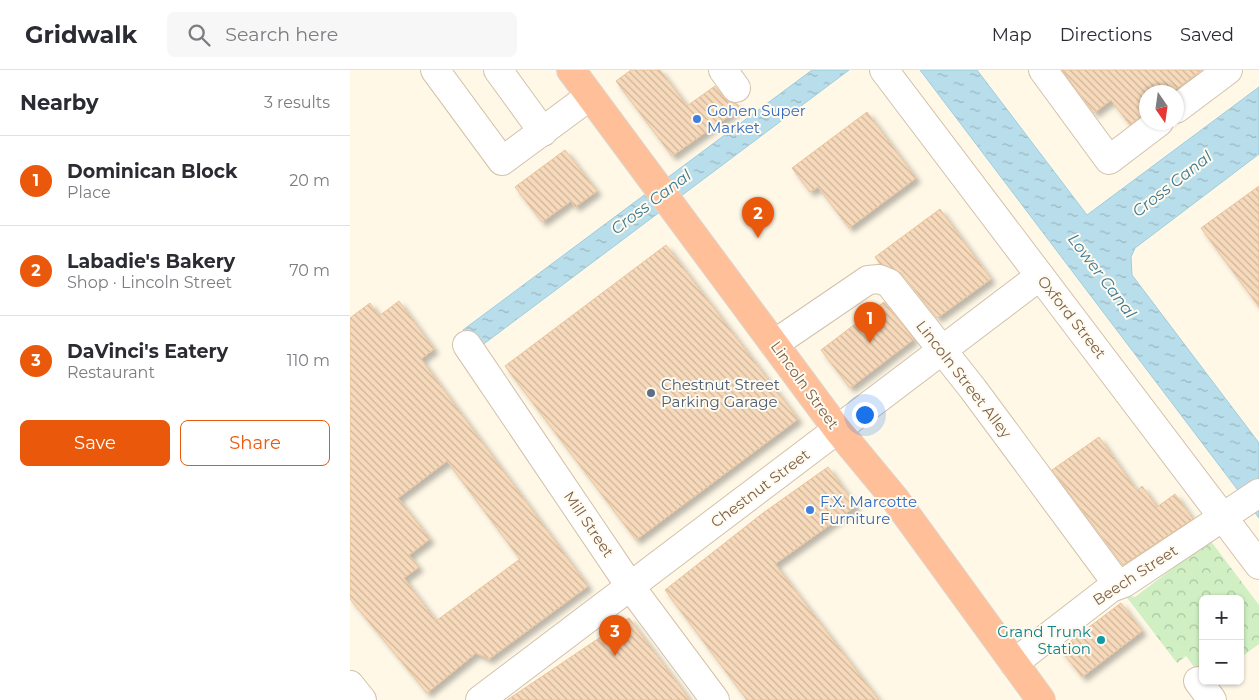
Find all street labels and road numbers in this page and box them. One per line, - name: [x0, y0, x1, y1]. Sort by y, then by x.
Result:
- street label: Oxford Street: [1034, 272, 1110, 362]
- street label: Lincoln Street Alley: [912, 316, 1016, 442]
- street label: Lincoln Street: [767, 337, 843, 433]
- street label: Chestnut Street: [707, 445, 813, 531]
- street label: Mill Street: [560, 487, 618, 561]
- street label: Beech Street: [1089, 541, 1181, 609]

